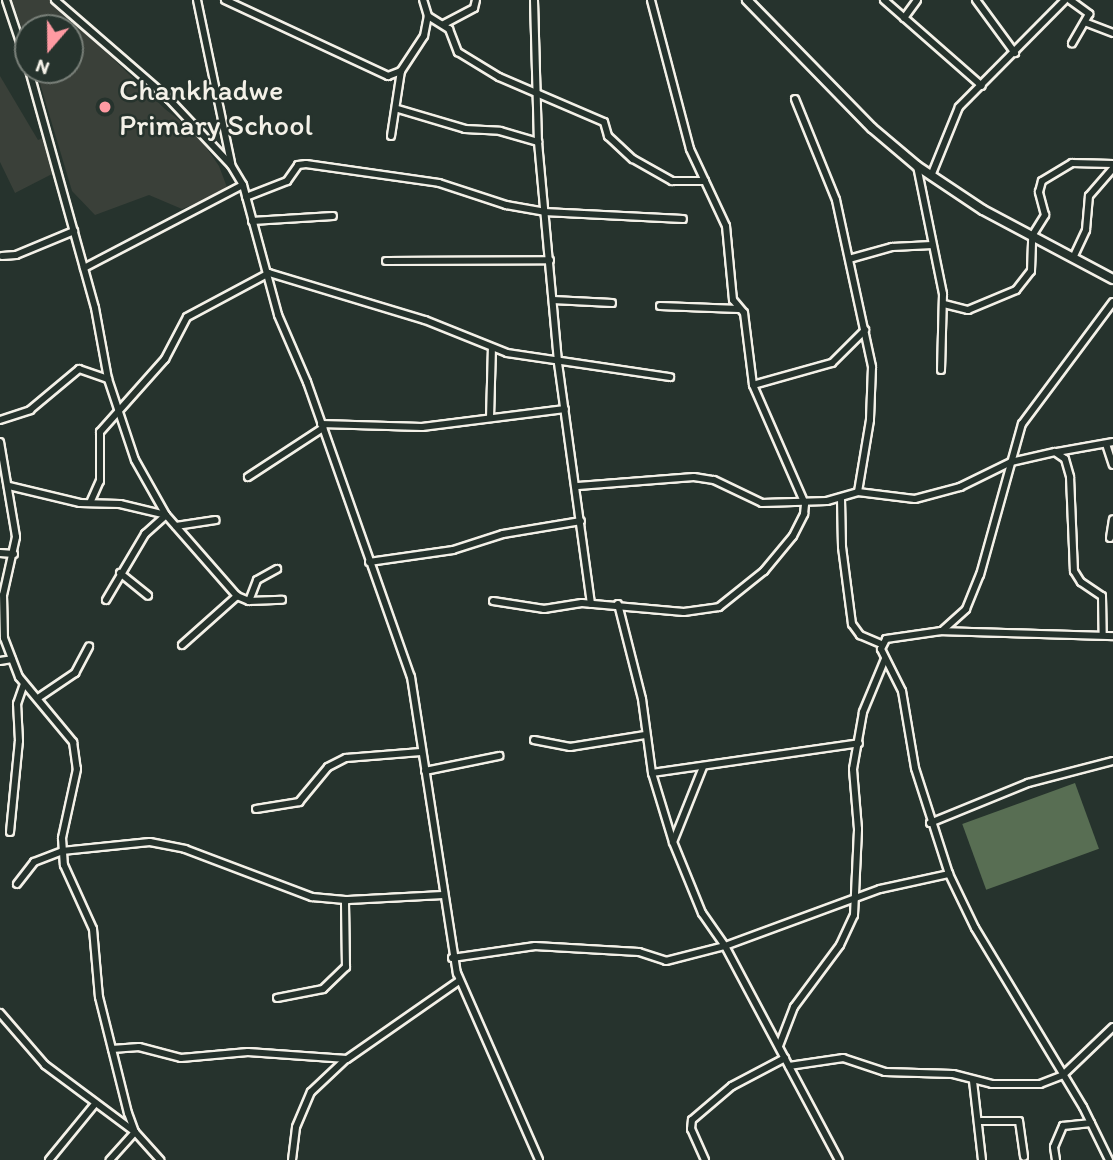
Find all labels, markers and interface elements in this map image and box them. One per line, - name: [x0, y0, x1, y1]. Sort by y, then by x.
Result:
- north arrow: [14, 14, 84, 84]
- text: N: [32, 54, 52, 80]
- place label: Chankhadwe Primary School: [119, 72, 313, 142]
- marker: Chankhadwe Primary School: [97, 99, 113, 115]

